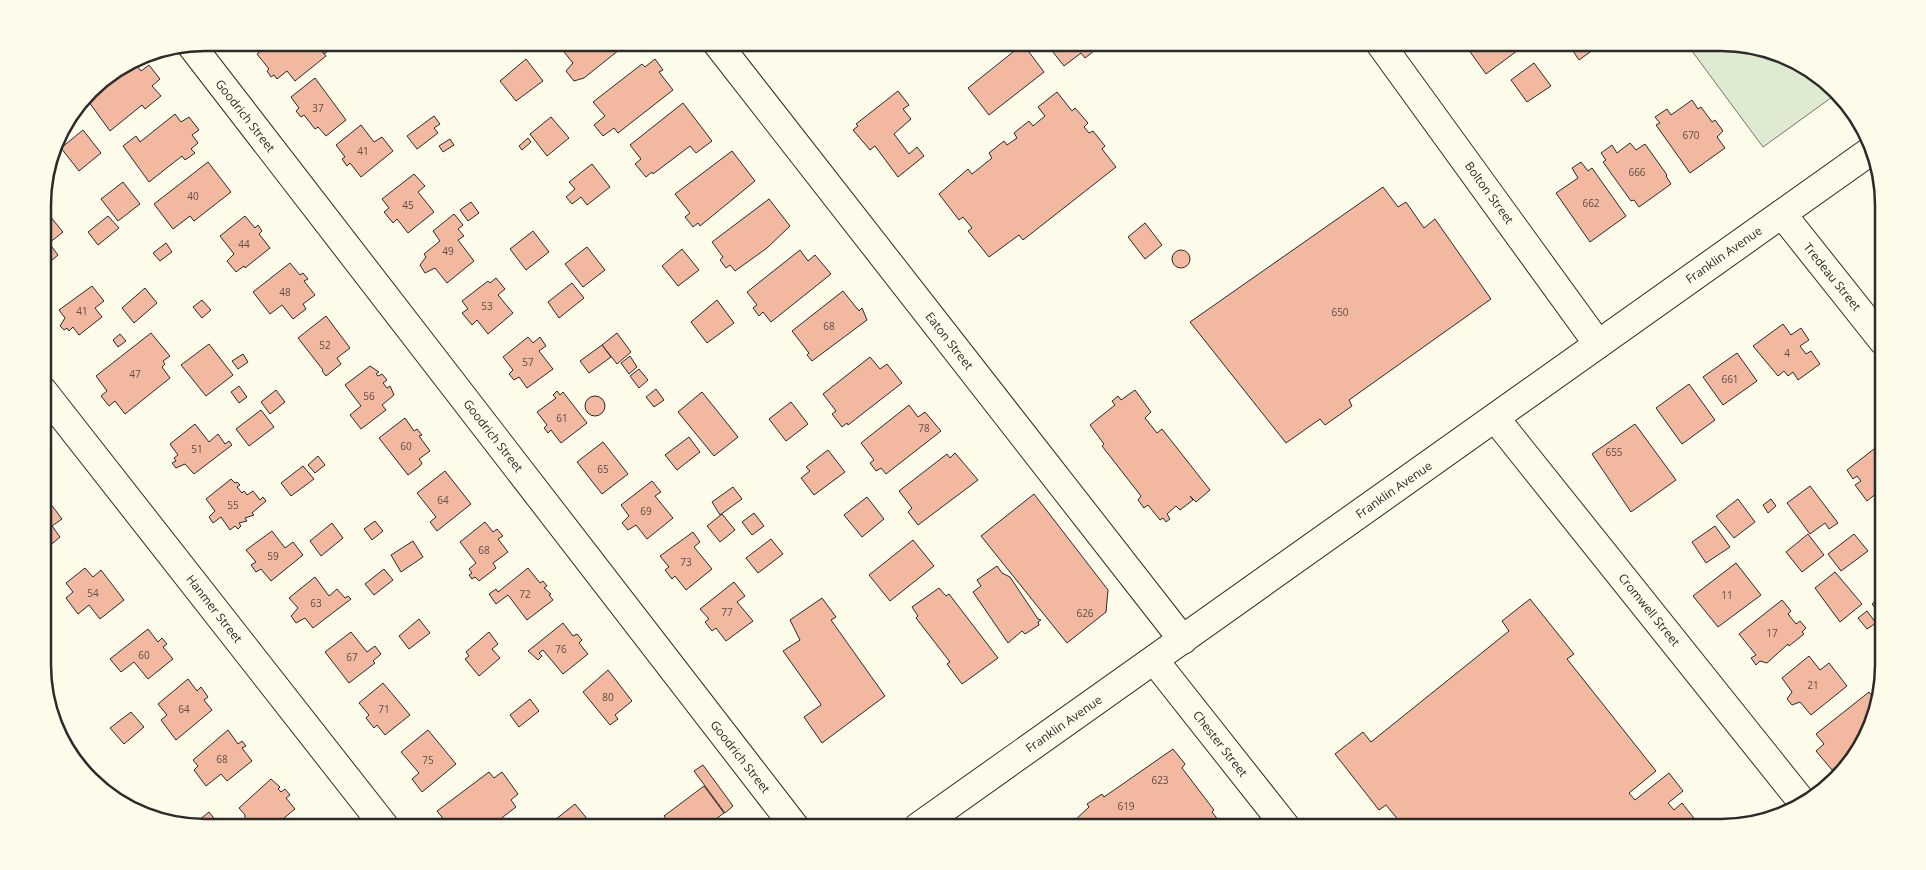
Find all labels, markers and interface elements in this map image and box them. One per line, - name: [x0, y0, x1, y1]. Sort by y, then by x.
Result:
- street label: Goodrich Street: [212, 76, 279, 156]
- house number: 37: [312, 101, 324, 115]
- house number: 670: [1682, 128, 1700, 142]
- house number: 41: [357, 144, 369, 158]
- street label: Bolton Street: [1461, 158, 1518, 227]
- house number: 666: [1628, 165, 1646, 179]
- house number: 40: [187, 189, 199, 203]
- house number: 662: [1582, 196, 1600, 210]
- house number: 45: [402, 198, 414, 212]
- street label: Franklin Avenue: [1682, 222, 1766, 287]
- house number: 44: [238, 237, 250, 251]
- street label: Tredeau Street: [1800, 239, 1865, 314]
- house number: 49: [442, 244, 454, 258]
- house number: 48: [279, 285, 291, 299]
- house number: 53: [481, 299, 493, 313]
- house number: 41: [76, 304, 88, 318]
- house number: 650: [1331, 305, 1349, 319]
- street label: Eaton Street: [922, 308, 977, 373]
- house number: 68: [823, 319, 835, 333]
- house number: 52: [319, 338, 331, 352]
- house number: 4: [1784, 346, 1790, 360]
- house number: 57: [522, 355, 534, 369]
- house number: 47: [129, 367, 141, 381]
- house number: 661: [1721, 372, 1739, 386]
- house number: 56: [363, 389, 375, 403]
- street label: Goodrich Street: [460, 396, 527, 476]
- house number: 61: [556, 411, 568, 425]
- house number: 78: [918, 421, 930, 435]
- house number: 60: [400, 439, 412, 453]
- house number: 51: [191, 442, 203, 456]
- house number: 655: [1605, 445, 1623, 459]
- street label: Franklin Avenue: [1352, 457, 1436, 522]
- house number: 65: [597, 462, 609, 476]
- house number: 64: [437, 493, 449, 507]
- house number: 55: [227, 498, 239, 512]
- house number: 69: [640, 504, 652, 518]
- house number: 68: [478, 543, 490, 557]
- house number: 59: [267, 549, 279, 563]
- house number: 73: [680, 555, 692, 569]
- street label: Cromwell Street: [1615, 570, 1684, 650]
- street label: Hanmer Street: [182, 571, 246, 646]
- house number: 54: [87, 586, 99, 600]
- house number: 72: [519, 587, 531, 601]
- house number: 11: [1721, 588, 1733, 602]
- house number: 63: [310, 596, 322, 610]
- house number: 77: [721, 605, 733, 619]
- house number: 626: [1076, 606, 1094, 620]
- house number: 17: [1766, 626, 1778, 640]
- house number: 76: [555, 642, 567, 656]
- house number: 60: [138, 648, 150, 662]
- house number: 67: [346, 650, 358, 664]
- house number: 21: [1807, 678, 1819, 692]
- house number: 80: [602, 690, 614, 704]
- street label: Franklin Avenue: [1022, 691, 1106, 756]
- house number: 64: [178, 702, 190, 716]
- house number: 71: [378, 702, 390, 716]
- street label: Chester Street: [1189, 707, 1252, 780]
- street label: Goodrich Street: [707, 717, 774, 797]
- house number: 68: [216, 752, 228, 766]
- house number: 75: [422, 753, 434, 767]
- house number: 623: [1151, 773, 1169, 787]
- house number: 619: [1117, 799, 1135, 813]

